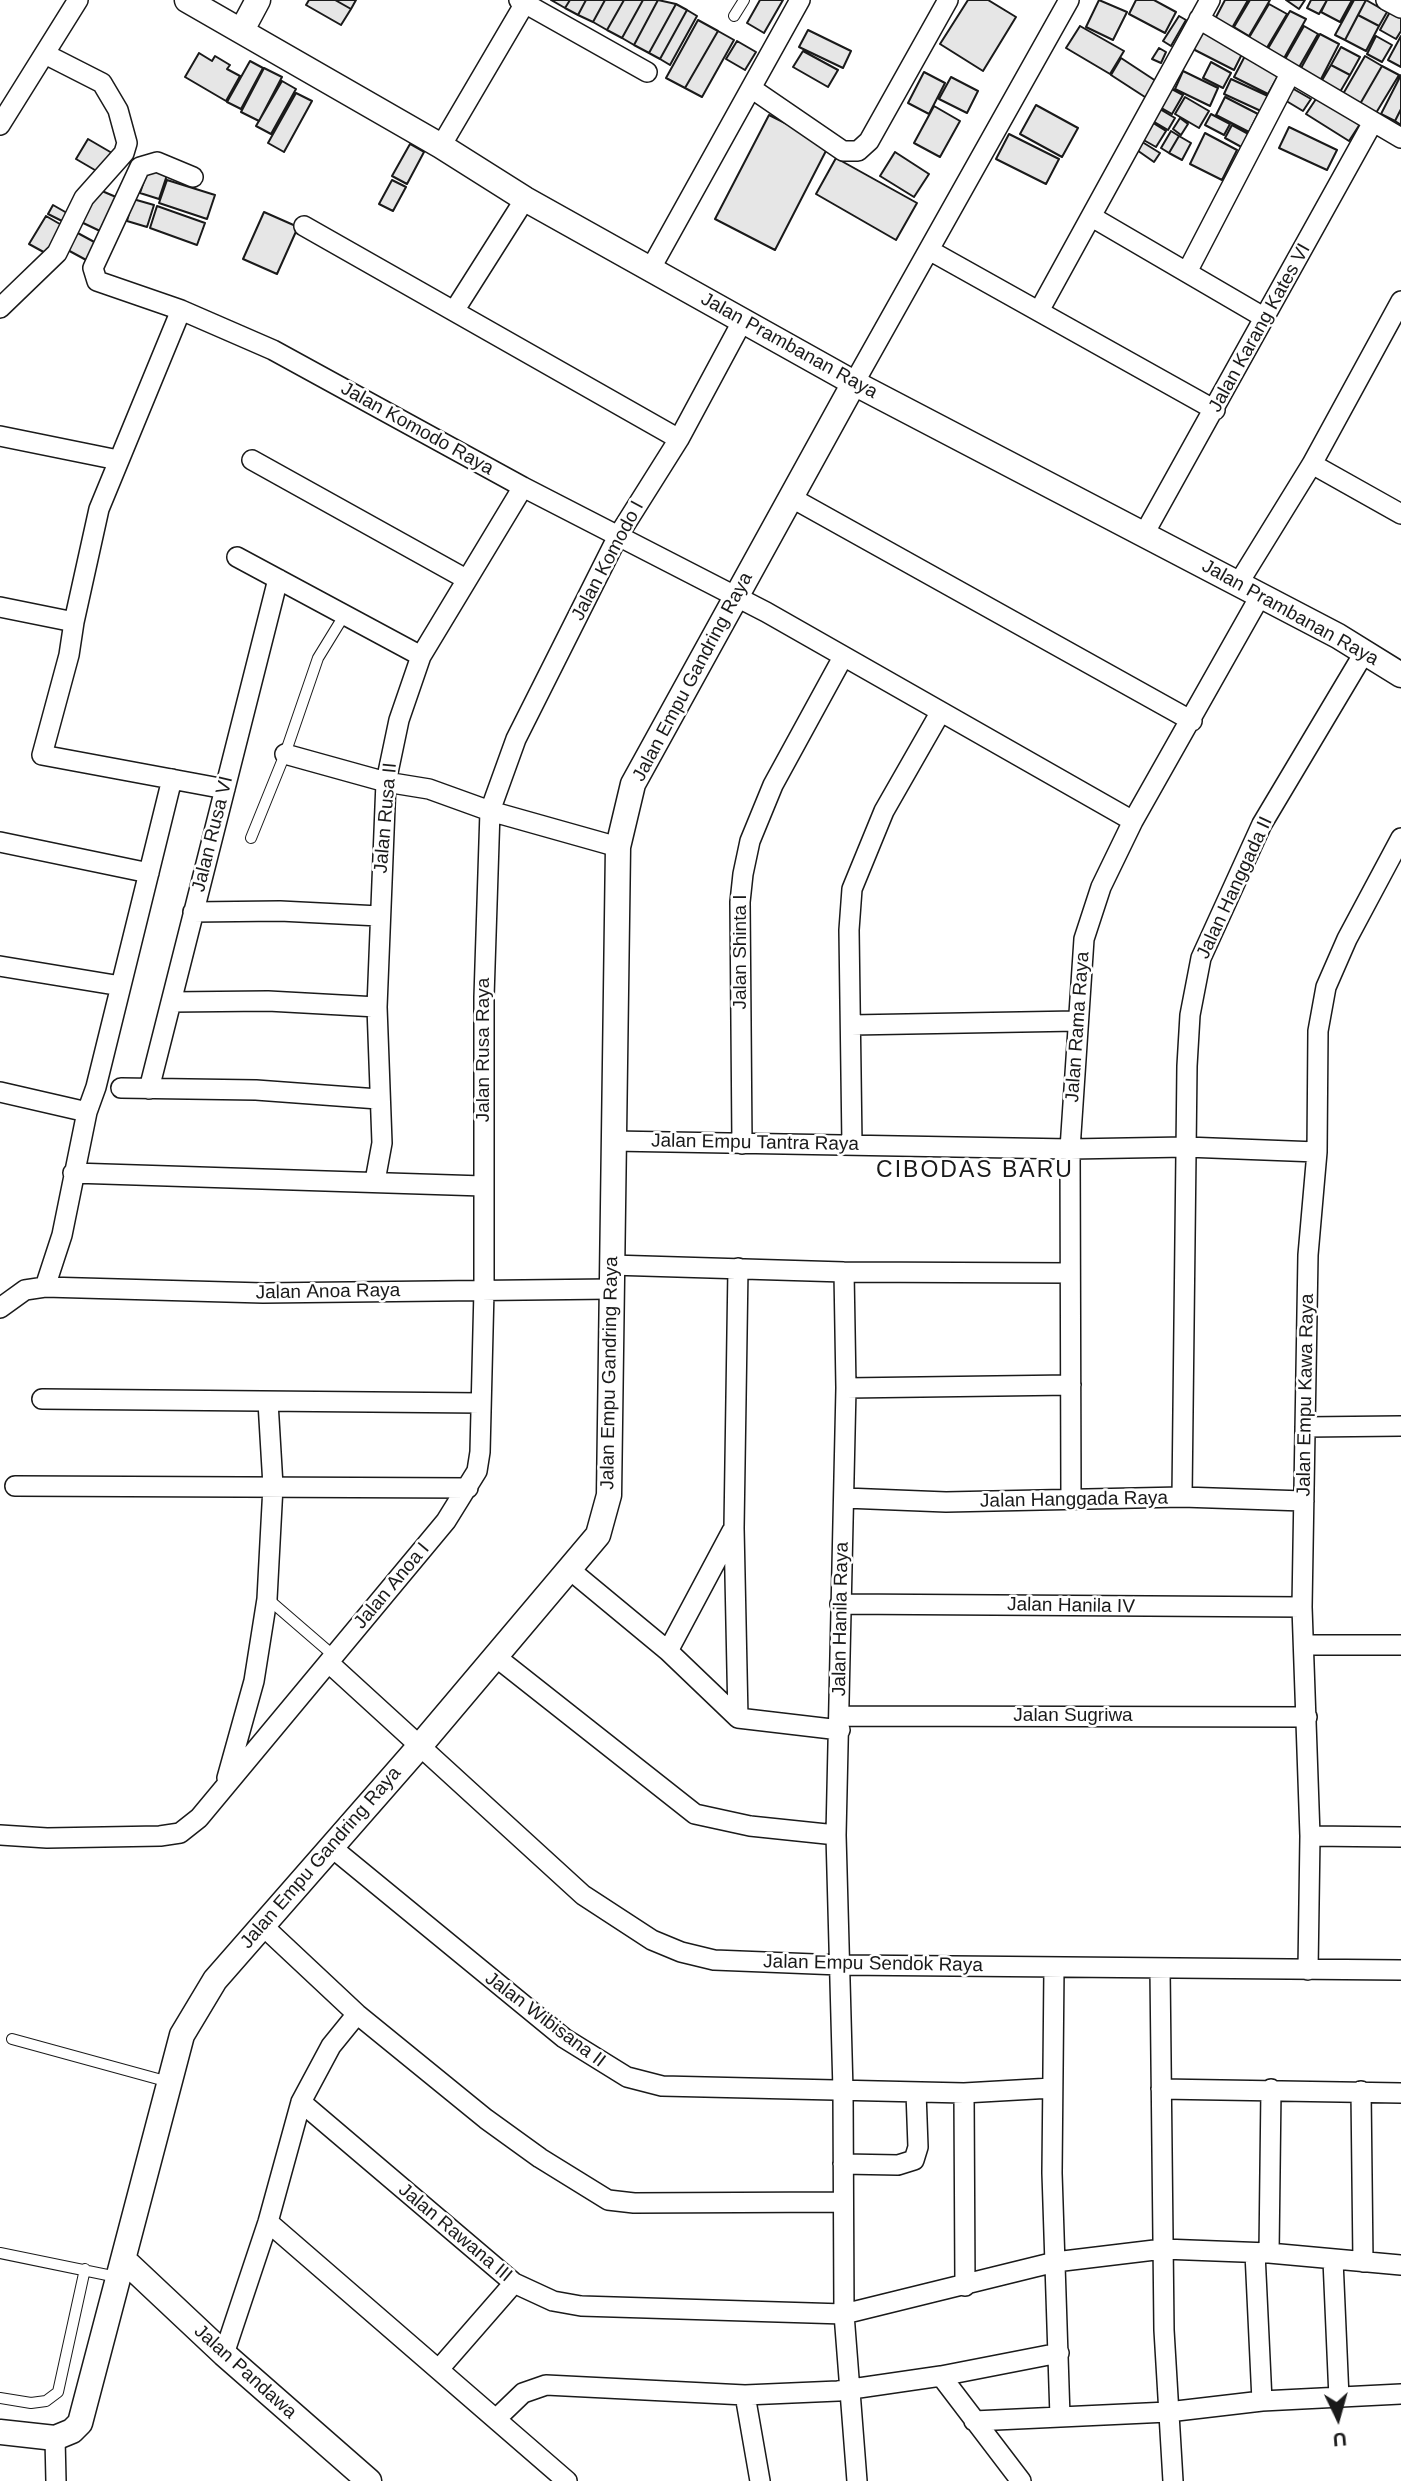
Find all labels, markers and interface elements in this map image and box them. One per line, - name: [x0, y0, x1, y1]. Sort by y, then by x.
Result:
- street label: Jalan Karang Kates VI: [1204, 240, 1316, 416]
- street label: Jalan Prambanan Raya: [697, 288, 881, 404]
- street label: Jalan Komodo Raya: [337, 378, 497, 480]
- street label: Jalan Komodo I: [567, 497, 649, 625]
- street label: Jalan Prambanan Raya: [1198, 555, 1382, 671]
- street label: Jalan Empu Gandring Raya: [628, 569, 758, 785]
- street label: Jalan Rusa II: [370, 762, 402, 874]
- street label: Jalan Rusa VI: [188, 774, 238, 894]
- street label: Jalan Hanggada II: [1192, 813, 1278, 963]
- street label: Jalan Shinta I: [730, 894, 752, 1010]
- street label: Jalan Rama Raya: [1061, 951, 1095, 1103]
- street label: Jalan Rusa Raya: [473, 978, 495, 1122]
- street label: Jalan Empu Tantra Raya: [651, 1130, 859, 1156]
- district label: CIBODAS BARU: [878, 1157, 1072, 1185]
- street label: Jalan Empu Gandring Raya: [597, 1256, 623, 1490]
- street label: Jalan Anoa Raya: [255, 1279, 401, 1305]
- street label: Jalan Empu Kawa Raya: [1293, 1293, 1319, 1497]
- street label: Jalan Hanggada Raya: [980, 1487, 1168, 1513]
- street label: Jalan Anoa I: [349, 1538, 435, 1634]
- street label: Jalan Hanila Raya: [828, 1542, 854, 1696]
- street label: Jalan Hanila IV: [1007, 1593, 1135, 1619]
- street label: Jalan Sugriwa: [1013, 1705, 1133, 1727]
- street label: Jalan Empu Gandring Raya: [236, 1762, 406, 1954]
- street label: Jalan Empu Sendok Raya: [763, 1951, 983, 1977]
- street label: Jalan Wibisana II: [480, 1967, 610, 2073]
- street label: Jalan Rawana III: [393, 2179, 517, 2287]
- street label: Jalan Pandawa: [189, 2320, 301, 2424]
- north arrow: [1303, 2383, 1373, 2453]
- text: U: [1332, 2428, 1348, 2450]

